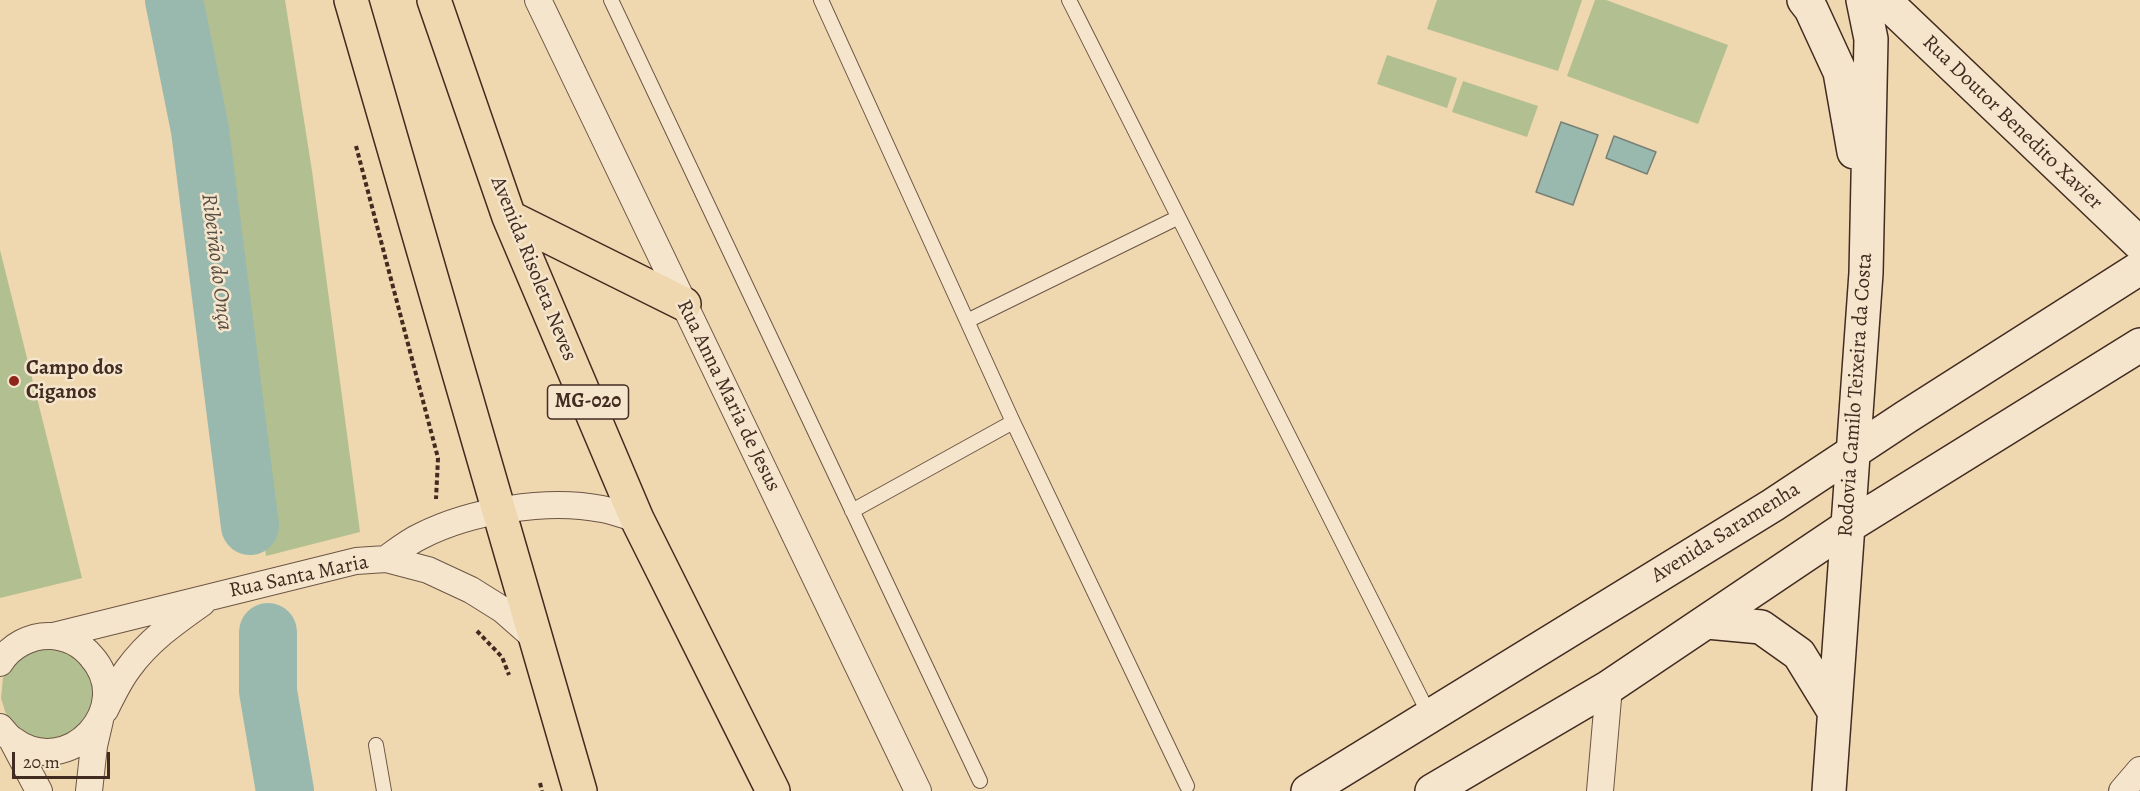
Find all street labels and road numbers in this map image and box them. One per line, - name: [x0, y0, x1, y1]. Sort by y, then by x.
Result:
- street label: Rua Doutor Benedito Xavier: [1917, 30, 2107, 216]
- street label: Avenida Risoleta Neves: [484, 173, 582, 365]
- street label: Rodovia Camilo Teixeira da Costa: [1833, 252, 1879, 538]
- street label: Rua Anna Maria de Jesus: [671, 296, 785, 496]
- road number: MG-020: [548, 385, 628, 419]
- street label: Avenida Saramenha: [1647, 477, 1805, 589]
- street label: Rua Santa Maria: [227, 550, 371, 604]

